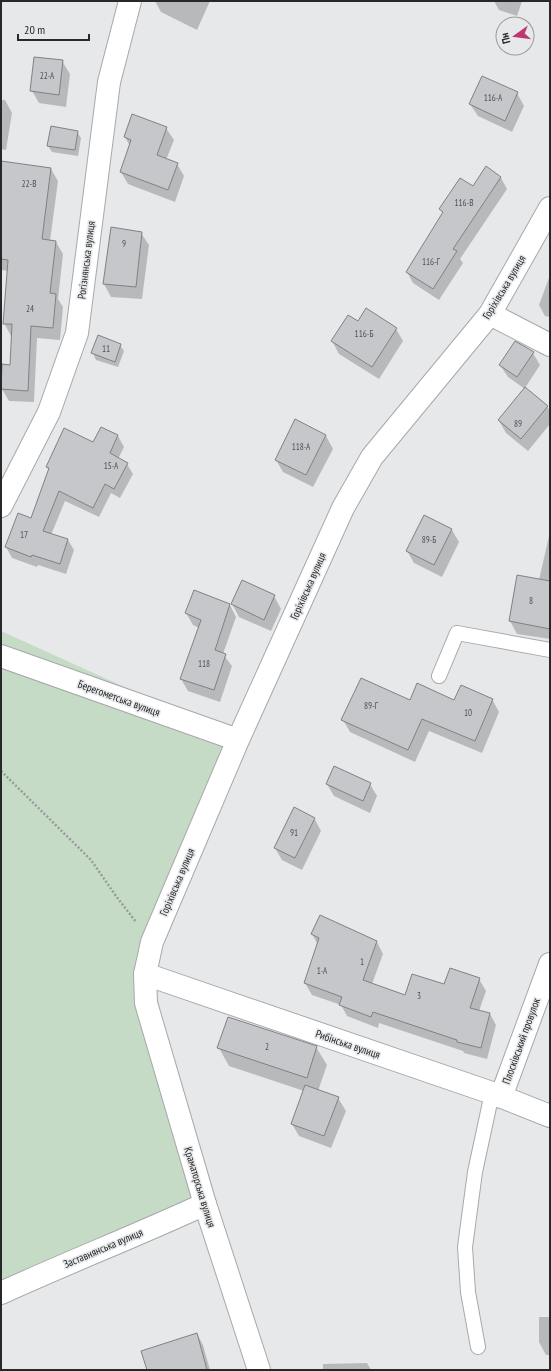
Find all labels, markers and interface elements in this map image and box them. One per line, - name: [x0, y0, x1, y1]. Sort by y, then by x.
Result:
- scale bar: [18, 16, 89, 42]
- north arrow: [495, 16, 535, 56]
- text: 20 m: [24, 22, 45, 37]
- text: Пн: [497, 31, 513, 45]
- house number: 22-А: [40, 70, 55, 81]
- house number: 116-А: [484, 92, 503, 103]
- house number: 22-В: [22, 178, 36, 189]
- house number: 116-В: [454, 197, 474, 208]
- street label: Рогізнянська вулиця: [74, 220, 98, 300]
- house number: 9: [122, 238, 126, 249]
- street label: Горіхівська вулиця: [479, 252, 529, 322]
- house number: 116-Г: [422, 256, 441, 267]
- house number: 24: [26, 303, 34, 314]
- house number: 116-Б: [355, 328, 373, 339]
- house number: 11: [102, 343, 110, 354]
- house number: 89: [514, 418, 522, 429]
- house number: 118-А: [292, 441, 311, 452]
- house number: 15-А: [104, 460, 119, 471]
- house number: 17: [20, 529, 28, 540]
- house number: 89-Б: [422, 534, 436, 545]
- street label: Горіхівська вулиця: [287, 550, 329, 622]
- house number: 8: [529, 595, 533, 606]
- house number: 118: [198, 658, 210, 669]
- street label: Берегометська вулиця: [76, 677, 162, 719]
- house number: 89-Г: [364, 700, 379, 711]
- house number: 10: [464, 707, 472, 718]
- house number: 91: [290, 827, 298, 838]
- street label: Горіхівська вулиця: [156, 846, 198, 918]
- house number: 1: [360, 956, 364, 967]
- house number: 1-А: [317, 965, 328, 976]
- house number: 3: [417, 990, 421, 1001]
- street label: Плосківський провулок: [499, 995, 543, 1086]
- street label: Рибінська вулиця: [314, 1026, 382, 1062]
- house number: 2: [265, 1041, 269, 1052]
- street label: Краматорська вулиця: [181, 1145, 219, 1229]
- street label: Заставнянська вулиця: [61, 1225, 145, 1271]

